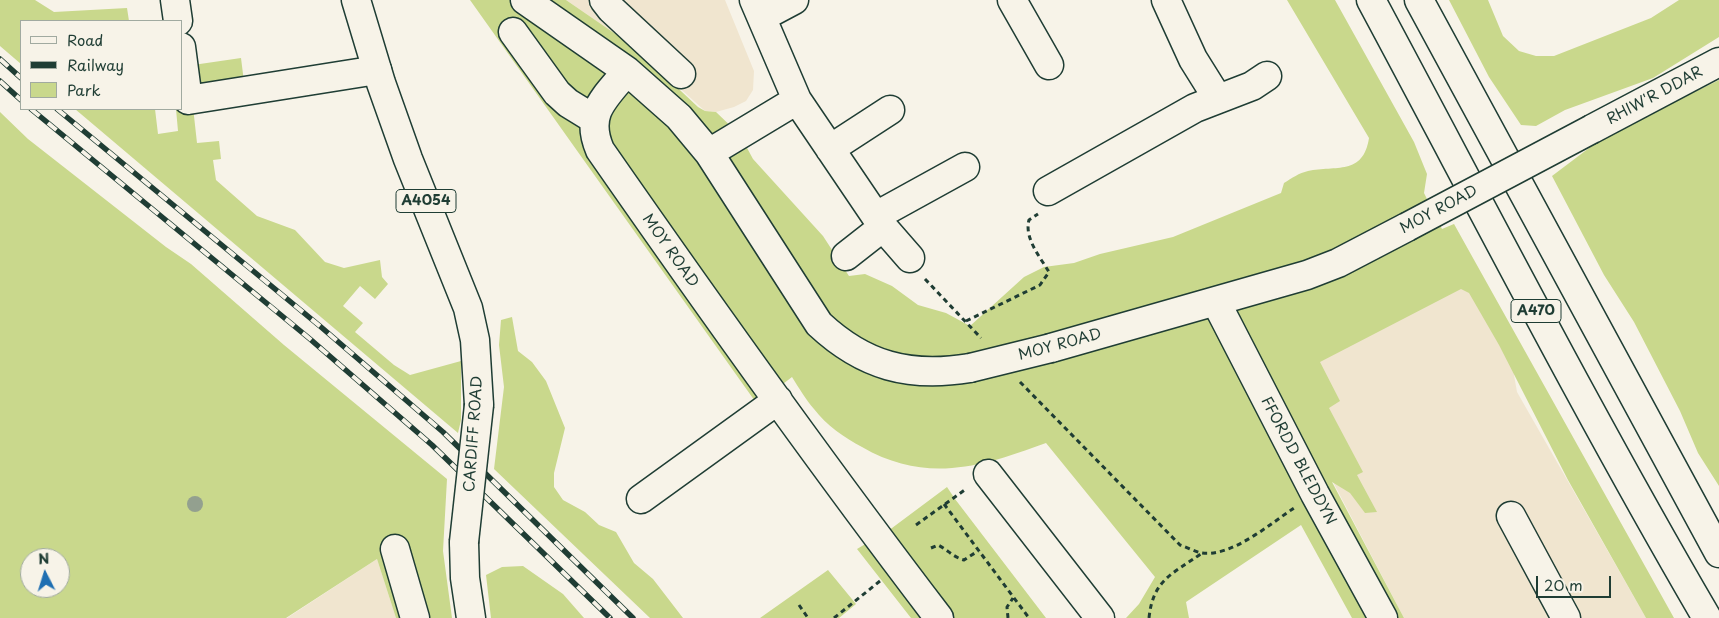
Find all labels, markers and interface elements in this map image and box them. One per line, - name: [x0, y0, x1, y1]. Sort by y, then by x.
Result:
- legend: [20, 20, 182, 110]
- text: Road: [67, 28, 103, 51]
- text: Railway: [67, 53, 124, 76]
- street label: RHIW'R DDAR: [1604, 63, 1706, 129]
- text: Park: [67, 78, 101, 101]
- street label: MOY ROAD: [1397, 182, 1481, 238]
- road number: A4054: [396, 190, 456, 212]
- street label: MOY ROAD: [638, 211, 702, 291]
- road number: A470: [1511, 300, 1561, 322]
- street label: MOY ROAD: [1016, 325, 1104, 365]
- street label: CARDIFF ROAD: [461, 375, 487, 493]
- street label: FFORDD BLEDDYN: [1257, 394, 1339, 528]
- north arrow: [20, 548, 70, 598]
- text: N: [37, 548, 50, 569]
- scale bar: [1539, 566, 1614, 598]
- text: 20 m: [1544, 573, 1583, 596]

